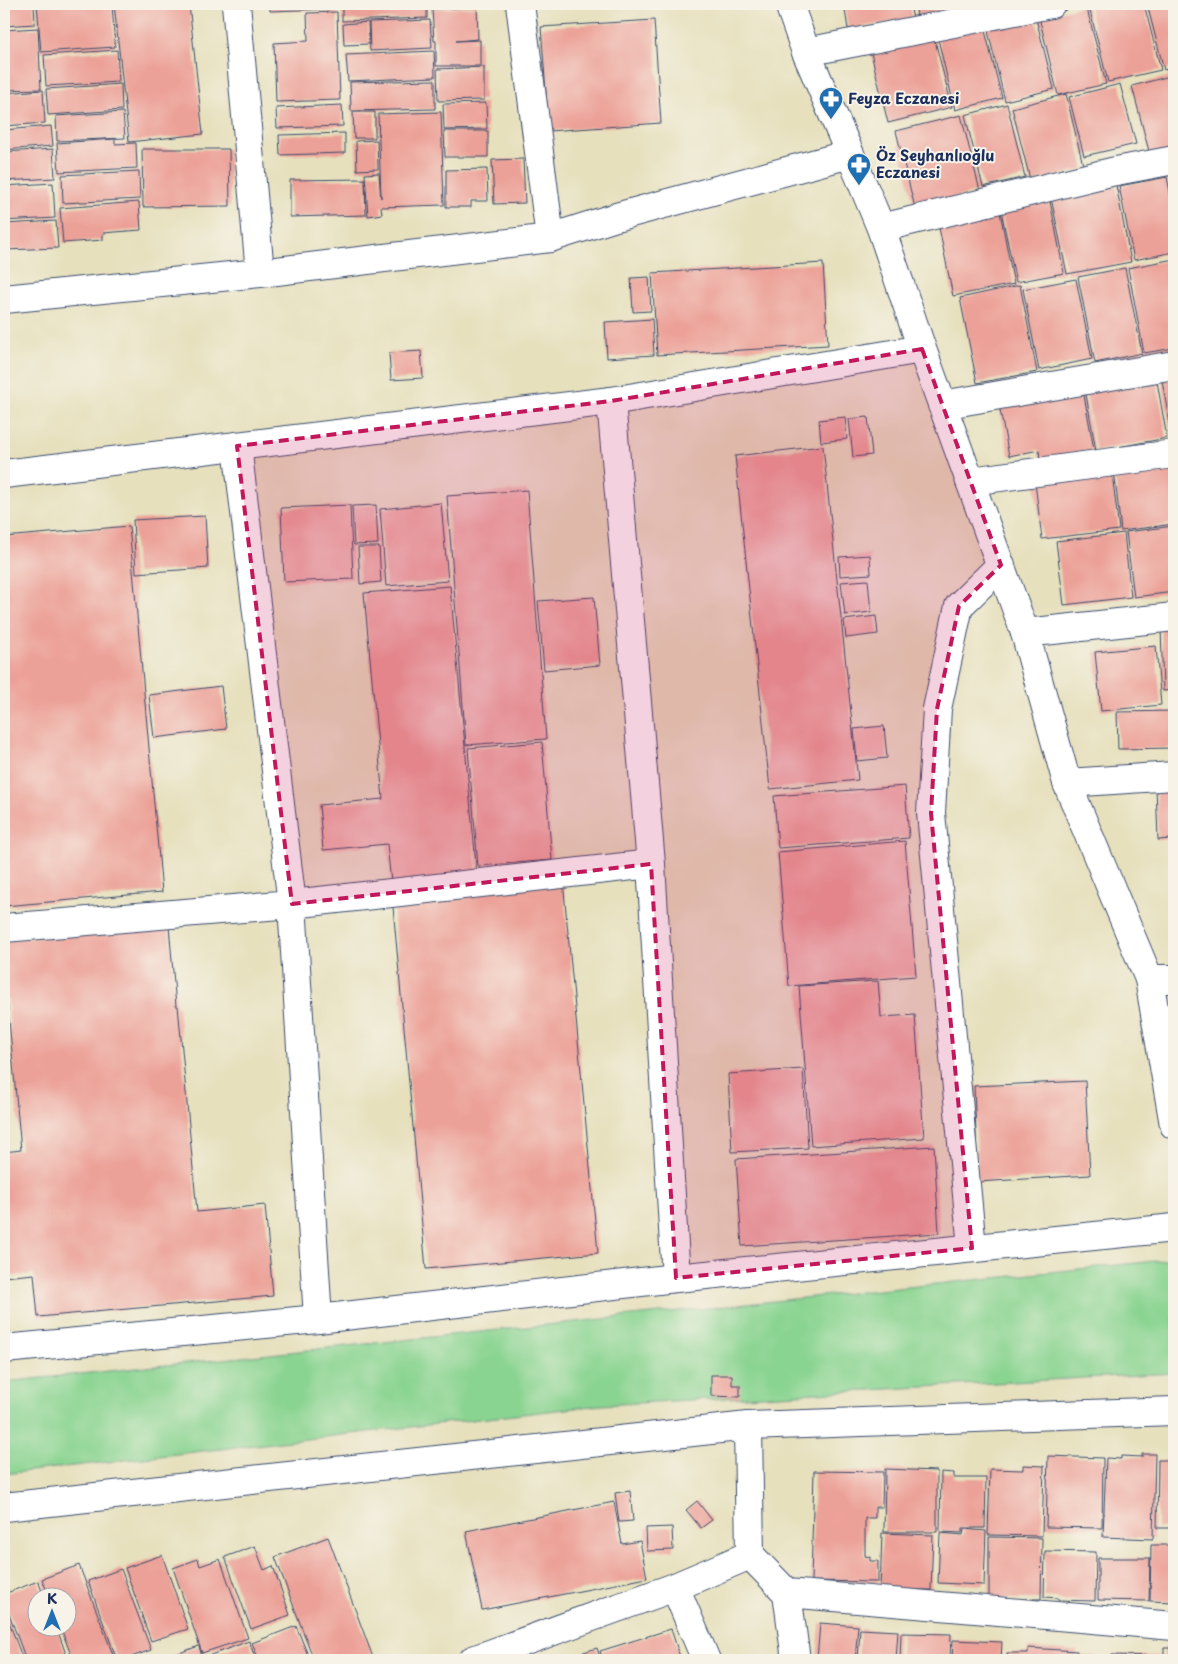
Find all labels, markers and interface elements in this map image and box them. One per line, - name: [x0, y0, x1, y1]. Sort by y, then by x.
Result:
- pharmacy icon: Feyza Eczanesi: [818, 86, 844, 120]
- place label: Feyza Eczanesi: [848, 86, 960, 109]
- place label: Öz Seyhanlıoğlu Eczanesi: [876, 143, 995, 183]
- pharmacy icon: Öz Seyhanlıoğlu Eczanesi: [846, 152, 872, 186]
- north arrow: [28, 1586, 78, 1636]
- text: K: [47, 1588, 57, 1609]

